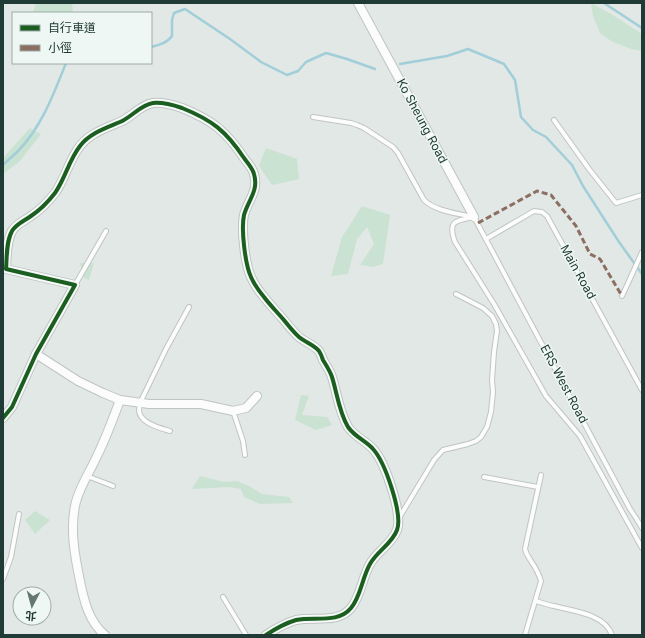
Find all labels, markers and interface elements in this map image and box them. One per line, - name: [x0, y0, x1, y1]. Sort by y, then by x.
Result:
- legend: [12, 12, 152, 64]
- text: 自行車道: [48, 20, 96, 35]
- text: 小徑: [48, 40, 72, 55]
- street label: Ko Sheung Road: [394, 76, 451, 166]
- street label: Main Road: [557, 242, 600, 302]
- street label: ERS West Road: [537, 342, 591, 426]
- north arrow: [12, 586, 52, 626]
- text: 北: [25, 608, 37, 623]

